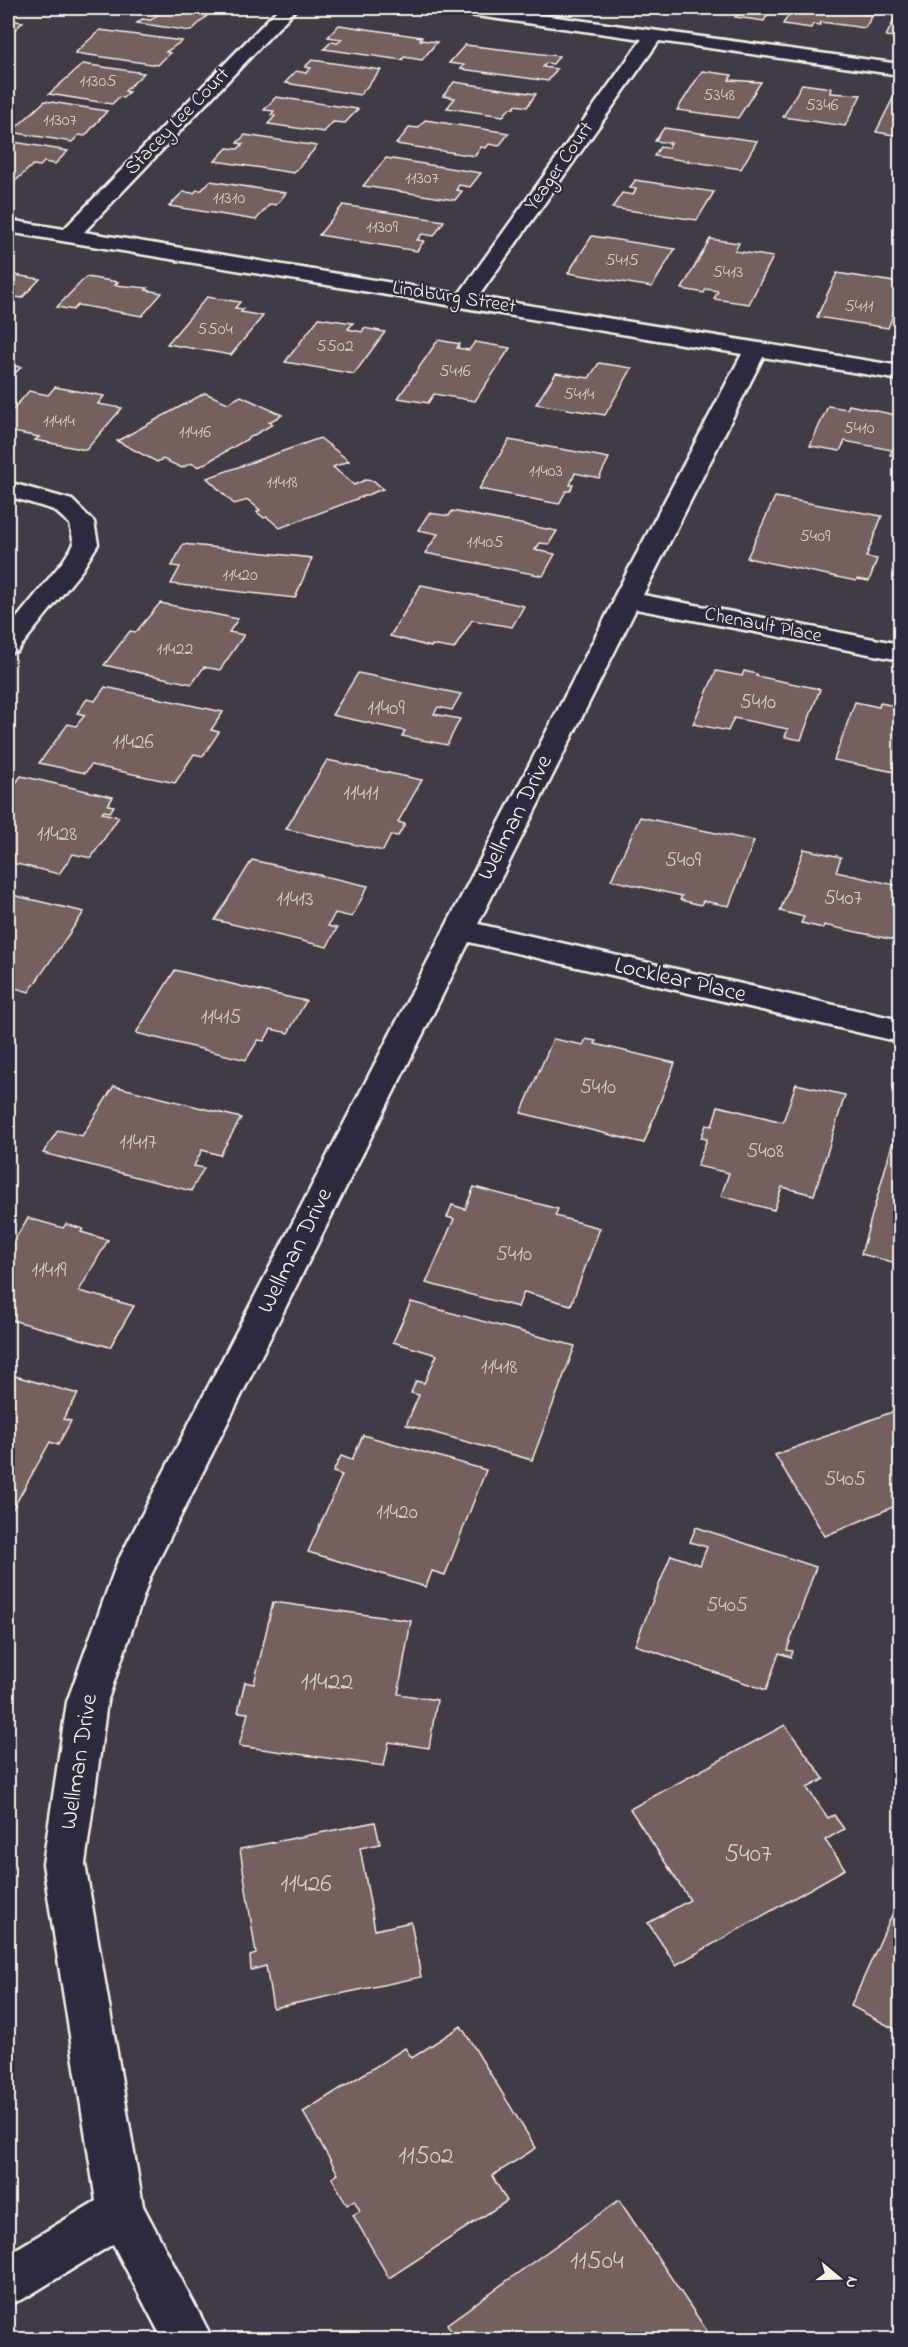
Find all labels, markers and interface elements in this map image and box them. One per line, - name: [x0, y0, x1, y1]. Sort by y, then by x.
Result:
- street label: Stacey Lee Court: [119, 61, 237, 183]
- house number: 11305: [80, 69, 116, 95]
- house number: 5348: [703, 83, 735, 109]
- house number: 5346: [805, 93, 839, 119]
- house number: 11307: [43, 108, 78, 134]
- street label: Yeager Court: [518, 116, 603, 218]
- house number: 11307: [405, 166, 440, 192]
- house number: 11310: [213, 186, 245, 212]
- house number: 11309: [366, 215, 399, 241]
- house number: 5415: [605, 248, 639, 274]
- house number: 5413: [713, 260, 743, 286]
- street label: Lindburg Street: [390, 274, 518, 323]
- house number: 5411: [844, 294, 874, 320]
- house number: 5504: [197, 317, 233, 343]
- house number: 5502: [316, 334, 354, 360]
- house number: 5416: [439, 359, 471, 385]
- house number: 5414: [564, 382, 595, 408]
- house number: 11414: [43, 409, 76, 435]
- house number: 5410: [843, 416, 875, 442]
- house number: 11416: [179, 420, 211, 446]
- house number: 11403: [529, 459, 563, 485]
- house number: 11418: [266, 470, 298, 496]
- house number: 5409: [800, 524, 831, 550]
- house number: 11405: [467, 530, 503, 556]
- house number: 11420: [222, 563, 258, 589]
- street label: Chenault Place: [702, 600, 824, 652]
- house number: 11422: [157, 637, 193, 663]
- house number: 5410: [740, 688, 776, 718]
- house number: 11409: [367, 694, 405, 724]
- house number: 11426: [112, 728, 154, 758]
- street label: Wellman Drive: [469, 749, 563, 887]
- house number: 11411: [343, 779, 379, 809]
- house number: 11428: [37, 820, 77, 850]
- house number: 5409: [665, 846, 702, 876]
- house number: 5407: [824, 884, 863, 914]
- house number: 11413: [276, 885, 314, 915]
- street label: Locklear Place: [610, 949, 750, 1013]
- house number: 11415: [201, 1003, 241, 1033]
- house number: 5410: [580, 1073, 616, 1103]
- house number: 11417: [119, 1128, 157, 1158]
- house number: 5408: [746, 1137, 784, 1167]
- street label: Wellman Drive: [249, 1182, 343, 1320]
- house number: 5410: [496, 1240, 532, 1270]
- house number: 11419: [31, 1256, 67, 1286]
- house number: 11418: [481, 1353, 517, 1383]
- house number: 5405: [824, 1465, 866, 1495]
- house number: 11420: [376, 1498, 418, 1528]
- house number: 5405: [706, 1591, 748, 1621]
- house number: 11422: [300, 1664, 354, 1702]
- street label: Wellman Drive: [52, 1691, 108, 1832]
- house number: 5407: [724, 1836, 772, 1874]
- house number: 11426: [280, 1866, 332, 1904]
- house number: 11502: [398, 2138, 454, 2176]
- house number: 11504: [570, 2243, 624, 2281]
- north arrow: [809, 2248, 869, 2308]
- text: N: [838, 2273, 864, 2291]

